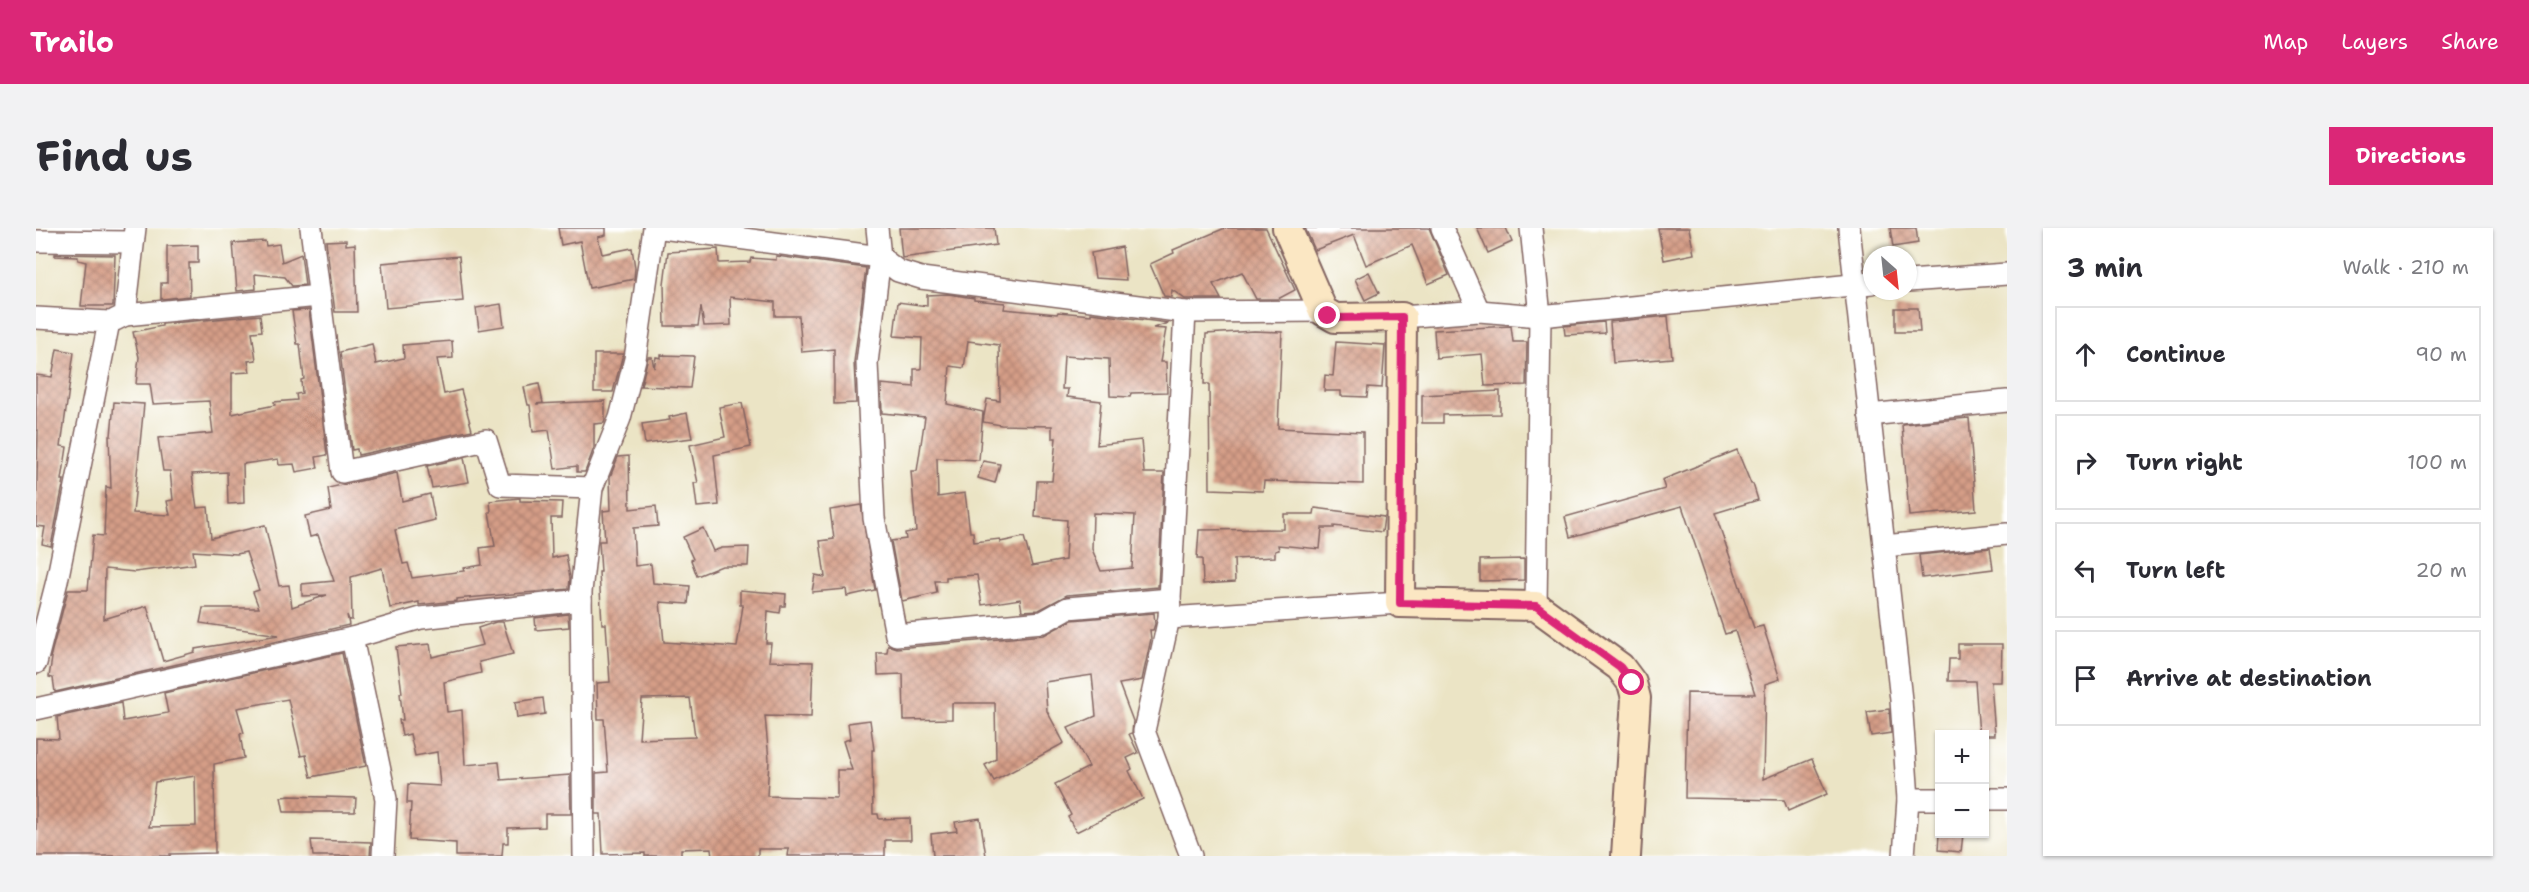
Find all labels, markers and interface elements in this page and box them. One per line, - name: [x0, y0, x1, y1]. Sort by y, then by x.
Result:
- text: Trailo: [30, 23, 114, 61]
- text: Map: [2263, 28, 2308, 56]
- text: Layers: [2341, 28, 2408, 56]
- text: Share: [2441, 28, 2499, 56]
- button: Directions: [2329, 127, 2493, 185]
- text: Find us: [36, 128, 193, 184]
- north arrow: [1863, 246, 1917, 300]
- text: 3 min: [2067, 250, 2143, 285]
- text: Walk · 210 m: [2343, 254, 2469, 280]
- route end: [1314, 302, 1340, 328]
- icon: ahead: [2069, 338, 2102, 371]
- text: Continue: [2126, 340, 2226, 369]
- text: 90 m: [2415, 341, 2467, 367]
- icon: right: [2069, 446, 2102, 479]
- text: Turn right: [2126, 448, 2243, 477]
- text: 100 m: [2407, 449, 2467, 475]
- icon: left: [2069, 554, 2102, 587]
- text: Turn left: [2126, 556, 2225, 585]
- text: 20 m: [2416, 557, 2467, 583]
- icon: arrive: [2069, 662, 2102, 695]
- text: Arrive at destination: [2126, 664, 2372, 693]
- route start: [1618, 669, 1644, 695]
- map controls: [1935, 730, 1989, 838]
- button: +: [1935, 730, 1989, 784]
- button: −: [1935, 784, 1989, 838]

